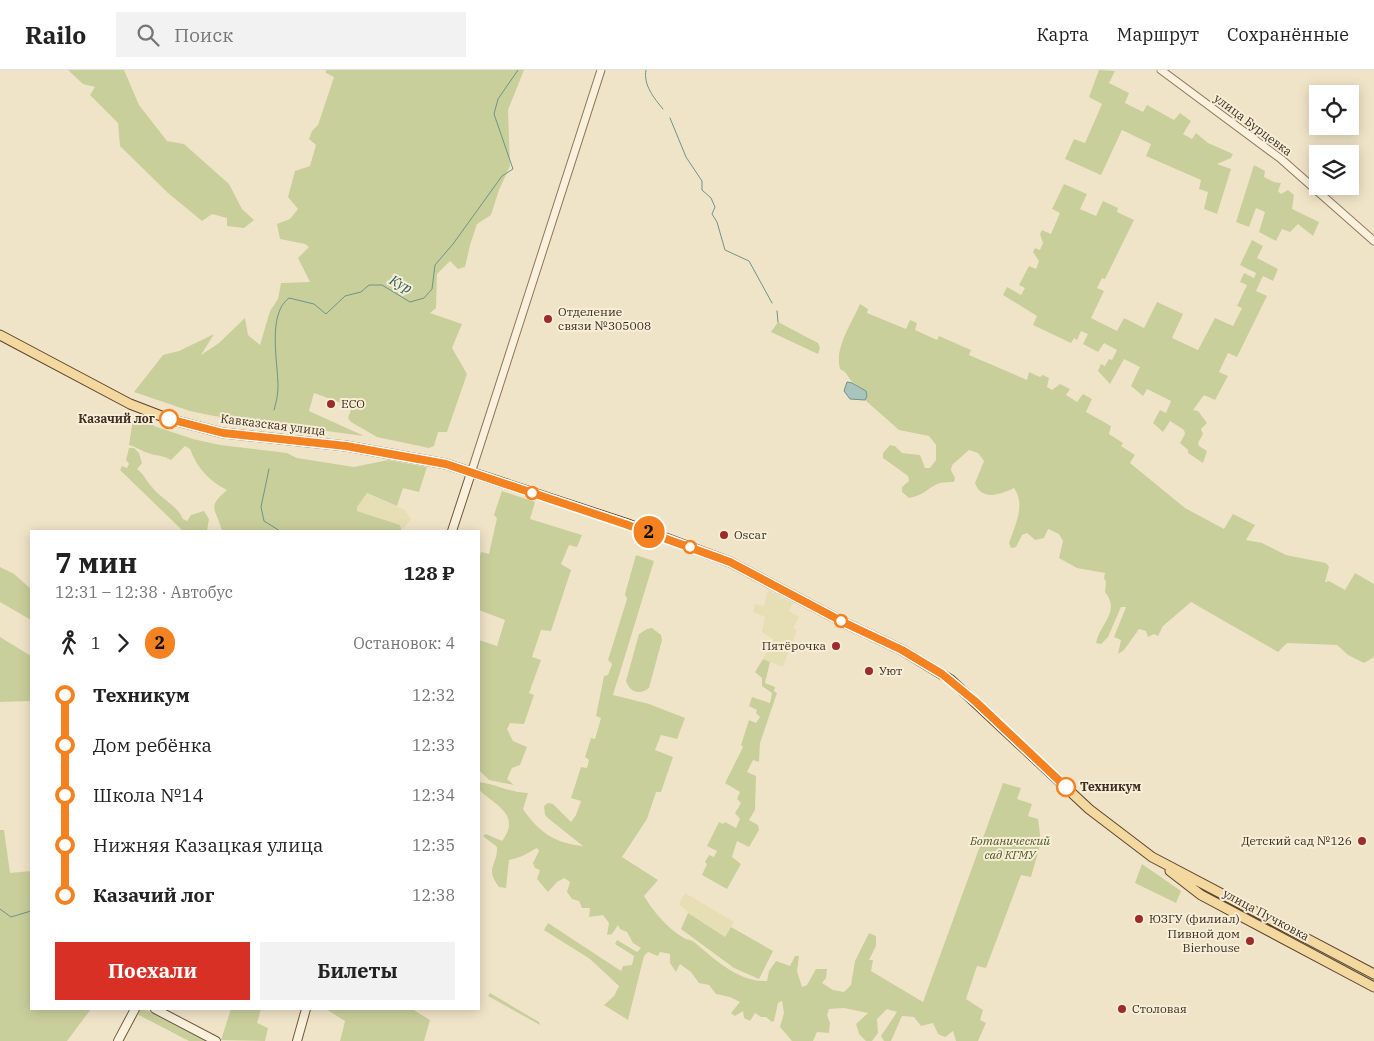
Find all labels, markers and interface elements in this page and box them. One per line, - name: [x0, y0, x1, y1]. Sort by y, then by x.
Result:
- search box: [116, 12, 466, 57]
- text: Railo: [25, 19, 86, 51]
- icon: search: [134, 21, 162, 49]
- text: Поиск: [174, 23, 233, 47]
- text: Карта: [1036, 23, 1089, 46]
- text: Маршрут: [1117, 23, 1199, 46]
- text: Сохранённые: [1227, 23, 1349, 46]
- map controls: [1309, 85, 1359, 195]
- button: locate: [1309, 85, 1359, 135]
- street label: улица Бурцевка: [1211, 90, 1296, 159]
- button: layers: [1309, 145, 1359, 195]
- water label: Кур: [386, 270, 415, 297]
- place label: Отделение связи №305008: [558, 304, 651, 333]
- marker: Отделение связи №305008: [542, 313, 554, 325]
- place label: ECO: [341, 396, 365, 411]
- marker: ECO: [325, 398, 337, 410]
- marker: Казачий лог: [159, 409, 179, 429]
- place label: Казачий лог: [78, 411, 155, 426]
- street label: Кавказская улица: [220, 411, 327, 438]
- unlabelled marker: [525, 486, 539, 500]
- line badge: 2: [633, 516, 665, 548]
- text: 2: [644, 520, 654, 543]
- place label: Oscar: [734, 527, 767, 542]
- marker: Oscar: [718, 529, 730, 541]
- unlabelled marker: [683, 540, 697, 554]
- text: 7 мин: [55, 544, 137, 581]
- text: 128 ₽: [403, 561, 455, 585]
- text: 12:31 – 12:38 · Автобус: [55, 582, 233, 602]
- unlabelled marker: [834, 614, 848, 628]
- icon: walk: [55, 629, 83, 657]
- icon: forward: [109, 629, 137, 657]
- text: 2: [155, 631, 165, 654]
- text: 1: [91, 633, 101, 653]
- text: Остановок: 4: [353, 633, 455, 653]
- place label: Пятёрочка: [762, 638, 826, 653]
- marker: Пятёрочка: [830, 640, 842, 652]
- place label: Уют: [879, 663, 902, 678]
- marker: Уют: [863, 665, 875, 677]
- text: Техникум: [93, 683, 190, 707]
- text: 12:32: [412, 685, 455, 705]
- text: Дом ребёнка: [93, 733, 212, 757]
- text: 12:33: [412, 735, 455, 755]
- marker: Техникум: [1056, 777, 1076, 797]
- place label: Техникум: [1080, 779, 1141, 794]
- text: Школа №14: [93, 783, 204, 807]
- text: 12:34: [412, 785, 455, 805]
- text: Нижняя Казацкая улица: [93, 833, 323, 857]
- park label: Ботанический сад КГМУ: [969, 833, 1050, 862]
- place label: Детский сад №126: [1241, 833, 1352, 848]
- text: 12:35: [412, 835, 455, 855]
- marker: Детский сад №126: [1356, 835, 1368, 847]
- text: Казачий лог: [93, 883, 214, 907]
- text: 12:38: [412, 885, 455, 905]
- street label: улица Пучковка: [1221, 885, 1312, 944]
- place label: ЮЗГУ (филиал): [1149, 911, 1240, 926]
- marker: ЮЗГУ (филиал): [1133, 913, 1145, 925]
- place label: Пивной дом Bierhouse: [1168, 926, 1240, 955]
- marker: Пивной дом Bierhouse: [1244, 935, 1256, 947]
- button: Поехали: [55, 942, 250, 1000]
- button: Билеты: [260, 942, 455, 1000]
- place label: Столовая: [1132, 1001, 1187, 1016]
- marker: Столовая: [1116, 1003, 1128, 1015]

